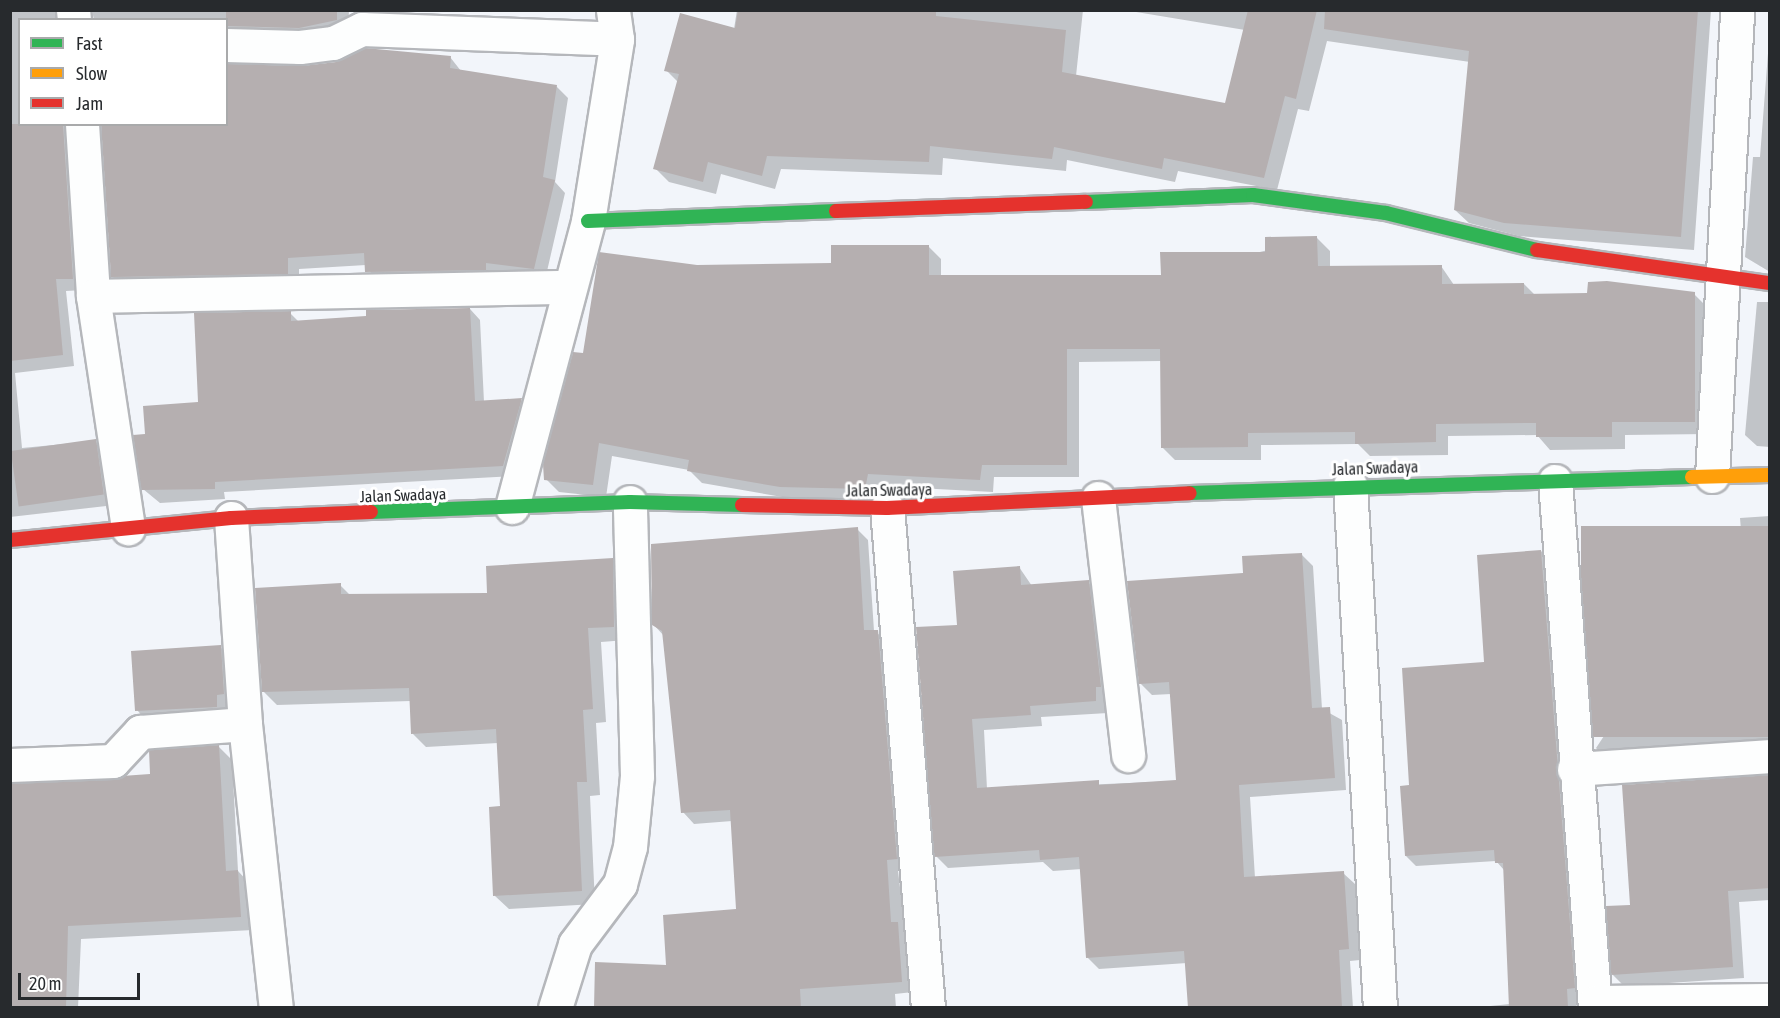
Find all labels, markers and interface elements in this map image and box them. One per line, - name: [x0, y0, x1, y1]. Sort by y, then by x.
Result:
- legend: [18, 18, 228, 126]
- text: Fast: [76, 33, 103, 54]
- text: Slow: [76, 63, 107, 84]
- text: Jam: [76, 93, 103, 114]
- street label: Jalan Swadaya: [1331, 457, 1419, 479]
- street label: Jalan Swadaya: [846, 480, 932, 500]
- street label: Jalan Swadaya: [359, 484, 447, 506]
- scale bar: [21, 961, 142, 999]
- text: 20 m: [29, 973, 61, 994]

